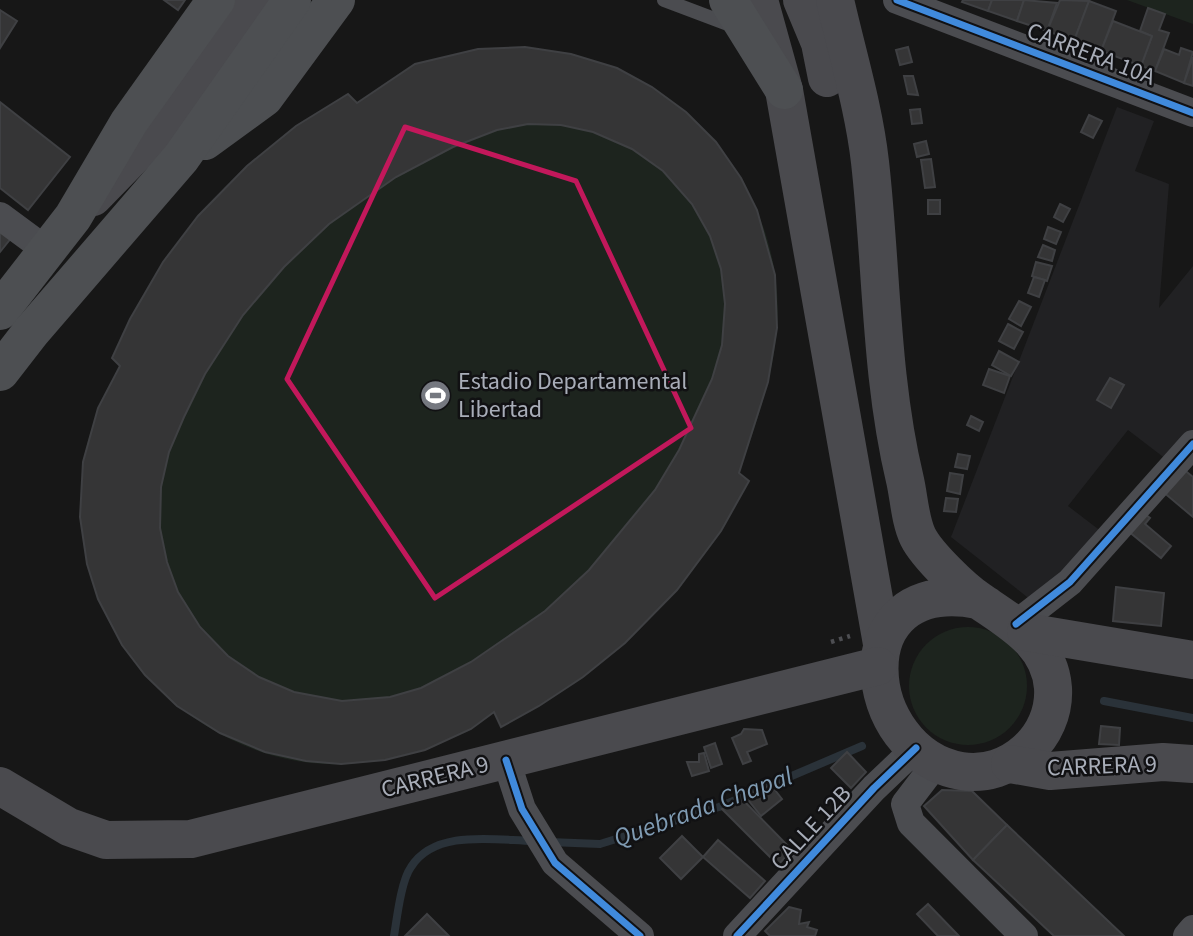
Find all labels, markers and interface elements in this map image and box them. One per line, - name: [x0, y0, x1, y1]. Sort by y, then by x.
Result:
- street label: CARRERA 10A: [1022, 13, 1160, 95]
- place label: Estadio Departamental Libertad: [458, 364, 687, 427]
- sports icon: Estadio Departamental Libertad: [418, 378, 452, 412]
- street label: CARRERA 9: [377, 747, 493, 807]
- street label: CARRERA 9: [1046, 747, 1158, 785]
- water label: Quebrada Chapal: [608, 757, 798, 857]
- street label: CALLE 12B: [762, 777, 860, 879]

